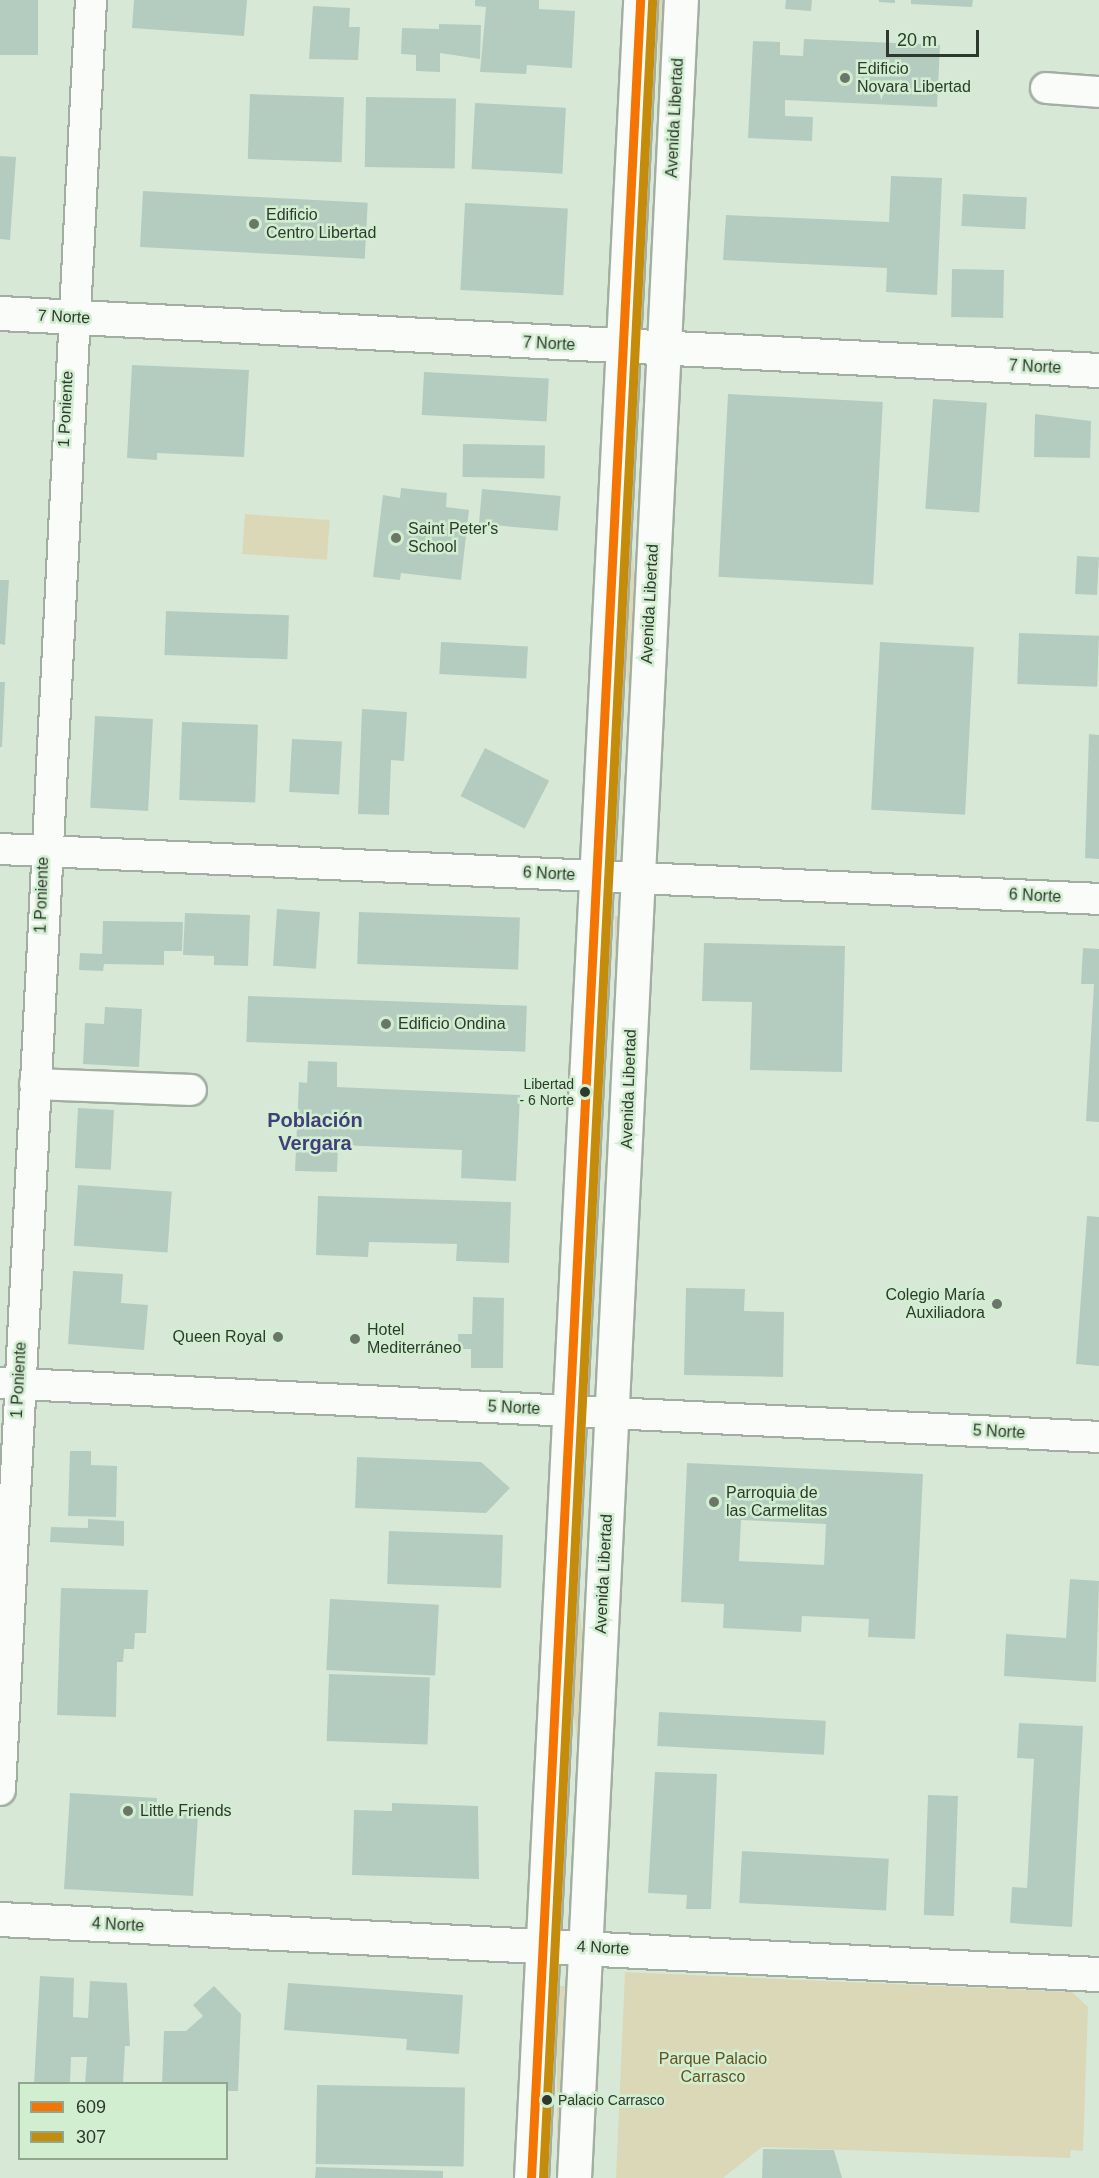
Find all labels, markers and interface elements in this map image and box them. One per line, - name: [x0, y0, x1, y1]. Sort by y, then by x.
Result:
- scale bar: [889, 18, 982, 56]
- text: 20 m: [897, 30, 937, 50]
- street label: Avenida Libertad: [662, 58, 688, 178]
- place label: Edificio Novara Libertad: [857, 59, 971, 97]
- marker: Edificio Novara Libertad: [838, 71, 852, 85]
- place label: Edificio Centro Libertad: [266, 205, 376, 243]
- marker: Edificio Centro Libertad: [247, 217, 261, 231]
- street label: 7 Norte: [37, 306, 91, 328]
- street label: 7 Norte: [522, 333, 576, 355]
- street label: 7 Norte: [1008, 356, 1062, 378]
- street label: 1 Poniente: [54, 370, 78, 448]
- place label: Saint Peter's School: [408, 519, 498, 557]
- marker: Saint Peter's School: [389, 531, 403, 545]
- street label: Avenida Libertad: [637, 544, 663, 664]
- street label: 1 Poniente: [31, 856, 53, 934]
- street label: 6 Norte: [522, 863, 576, 885]
- street label: 6 Norte: [1008, 885, 1062, 907]
- place label: Edificio Ondina: [398, 1014, 506, 1034]
- marker: Edificio Ondina: [379, 1017, 393, 1031]
- street label: Avenida Libertad: [617, 1029, 641, 1149]
- place label: Libertad - 6 Norte: [520, 1076, 574, 1108]
- marker: Libertad - 6 Norte: [579, 1086, 591, 1098]
- district label: Población Vergara: [267, 1108, 363, 1155]
- place label: Colegio María Auxiliadora: [885, 1285, 985, 1323]
- marker: Colegio María Auxiliadora: [990, 1297, 1004, 1311]
- place label: Hotel Mediterráneo: [367, 1320, 461, 1358]
- place label: Queen Royal: [173, 1327, 266, 1347]
- marker: Queen Royal: [271, 1330, 285, 1344]
- marker: Hotel Mediterráneo: [348, 1332, 362, 1346]
- street label: 1 Poniente: [7, 1341, 31, 1419]
- street label: 5 Norte: [487, 1397, 541, 1419]
- street label: 5 Norte: [972, 1421, 1026, 1443]
- place label: Parroquia de las Carmelitas: [726, 1483, 827, 1521]
- marker: Parroquia de las Carmelitas: [707, 1495, 721, 1509]
- street label: Avenida Libertad: [591, 1514, 617, 1634]
- place label: Little Friends: [140, 1801, 232, 1821]
- marker: Little Friends: [121, 1804, 135, 1818]
- street label: 4 Norte: [91, 1914, 145, 1936]
- street label: 4 Norte: [576, 1937, 630, 1959]
- park label: Parque Palacio Carrasco: [659, 2049, 767, 2087]
- legend: [18, 2082, 228, 2160]
- place label: Palacio Carrasco: [558, 2092, 665, 2108]
- marker: Palacio Carrasco: [541, 2094, 553, 2106]
- text: 609: [76, 2097, 106, 2117]
- text: 307: [76, 2127, 106, 2147]

